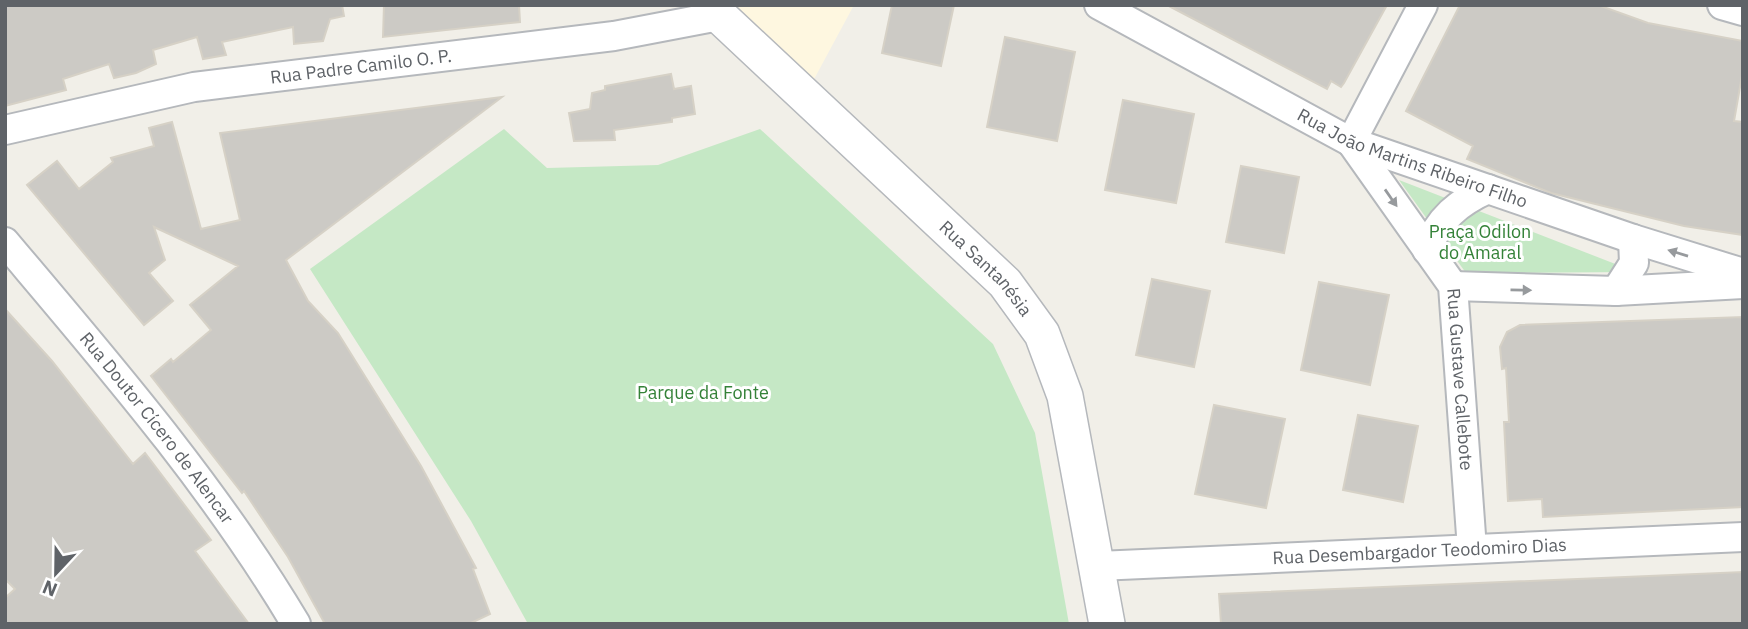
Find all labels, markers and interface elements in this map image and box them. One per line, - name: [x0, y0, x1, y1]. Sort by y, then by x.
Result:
- street label: Rua Padre Camilo O. P.: [269, 44, 453, 89]
- street label: Rua João Martins Ribeiro Filho: [1293, 103, 1531, 213]
- one-way arrow: [1384, 189, 1398, 207]
- street label: Rua Santanésia: [934, 215, 1038, 321]
- park label: Praça Odilon do Amaral: [1429, 220, 1531, 264]
- one-way arrow: [1667, 247, 1688, 258]
- one-way arrow: [1510, 284, 1532, 296]
- street label: Rua Gustave Callebote: [1442, 287, 1478, 471]
- street label: Rua Doutor Cícero de Alencar: [75, 327, 239, 528]
- park label: Parque da Fonte: [637, 381, 769, 404]
- street label: Rua Desembargador Teodomiro Dias: [1272, 533, 1567, 569]
- north arrow: [21, 538, 91, 608]
- text: N: [39, 575, 61, 602]

